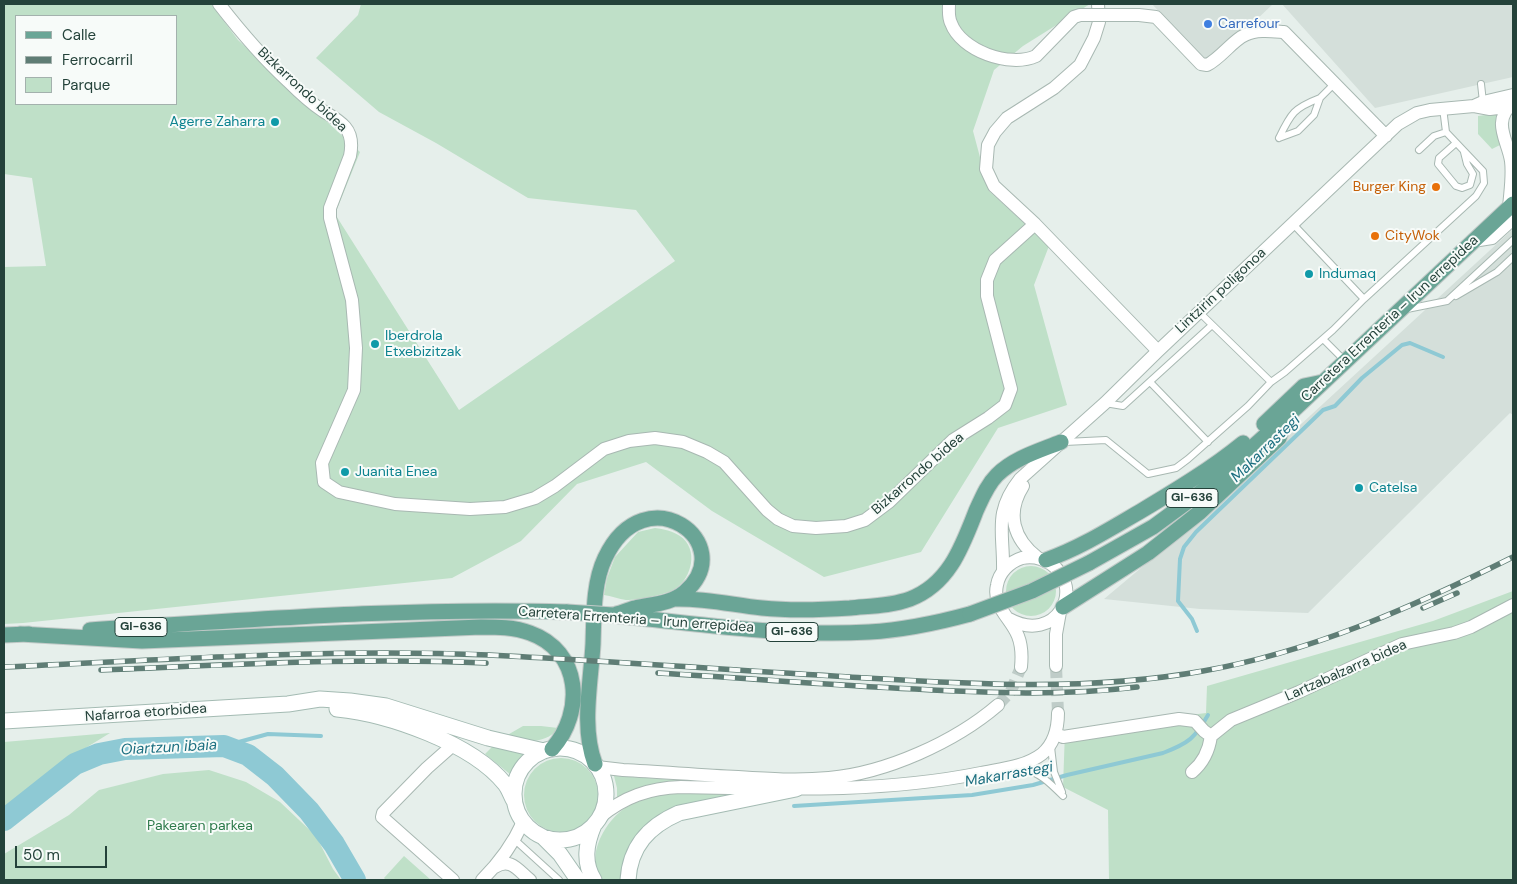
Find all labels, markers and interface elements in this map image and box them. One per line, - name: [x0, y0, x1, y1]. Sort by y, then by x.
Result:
- legend: [15, 15, 178, 105]
- place label: Carrefour: [1218, 16, 1280, 32]
- marker: Carrefour: [1202, 18, 1214, 30]
- text: Calle: [62, 25, 96, 45]
- street label: Bizkarrondo bidea: [254, 44, 350, 136]
- text: Ferrocarril: [62, 50, 133, 70]
- text: Parque: [62, 75, 110, 95]
- place label: Agerre Zaharra: [170, 114, 265, 130]
- marker: Agerre Zaharra: [269, 116, 281, 128]
- place label: Burger King: [1353, 179, 1426, 195]
- marker: Burger King: [1430, 181, 1442, 193]
- place label: CityWok: [1385, 228, 1440, 244]
- marker: CityWok: [1369, 230, 1381, 242]
- street label: Carretera Errenteria – Irun errepidea: [1298, 232, 1482, 406]
- street label: Lintzirin poligonoa: [1172, 245, 1270, 337]
- place label: Indumaq: [1319, 266, 1376, 282]
- marker: Indumaq: [1303, 268, 1315, 280]
- place label: Iberdrola Etxebizitzak: [385, 328, 461, 361]
- marker: Iberdrola Etxebizitzak: [369, 338, 381, 350]
- water label: Makarrastegi: [1228, 412, 1304, 486]
- street label: Bizkarrondo bidea: [869, 429, 967, 519]
- place label: Juanita Enea: [355, 464, 437, 480]
- marker: Juanita Enea: [339, 466, 351, 478]
- place label: Catelsa: [1369, 480, 1417, 496]
- marker: Catelsa: [1353, 482, 1365, 494]
- road number: GI-636: [1166, 488, 1218, 508]
- street label: Carretera Errenteria – Irun errepidea: [518, 603, 754, 637]
- road number: GI-636: [115, 618, 167, 636]
- road number: GI-636: [766, 622, 818, 642]
- street label: Lartzabalzarra bidea: [1283, 637, 1409, 705]
- street label: Nafarroa etorbidea: [85, 700, 207, 726]
- water label: Oiartzun ibaia: [120, 736, 218, 760]
- water label: Makarrastegi: [963, 758, 1055, 792]
- park label: Pakearen parkea: [147, 818, 253, 834]
- scale bar: [18, 836, 110, 868]
- text: 50 m: [23, 845, 60, 865]

